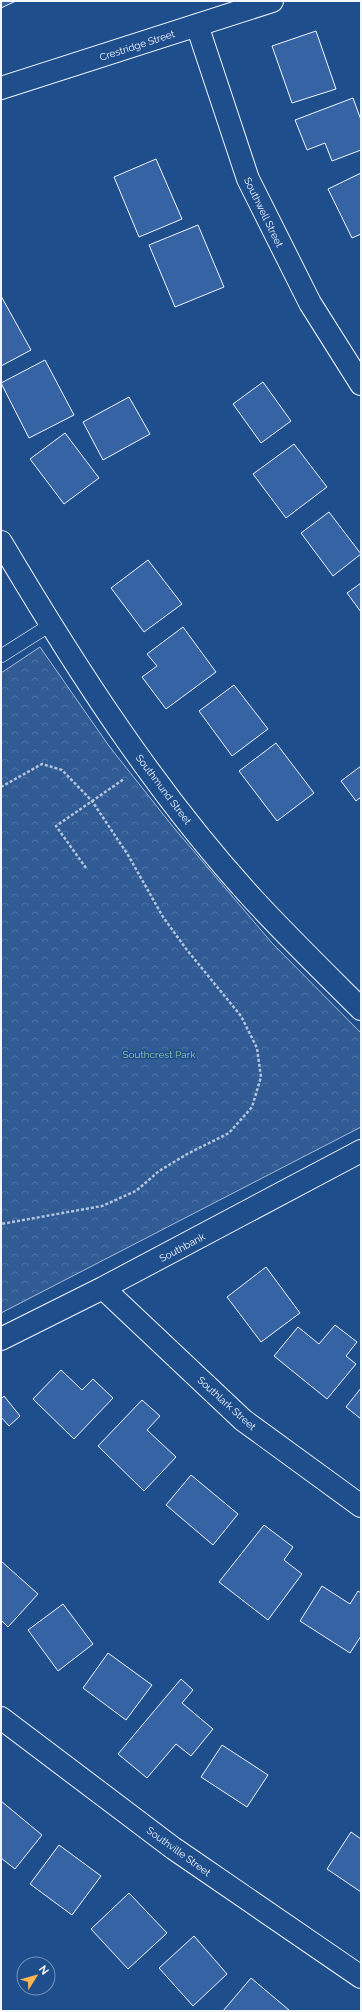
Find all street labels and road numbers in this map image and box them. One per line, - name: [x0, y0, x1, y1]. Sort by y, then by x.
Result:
- street label: Crestridge Street: [98, 28, 177, 63]
- street label: Southwell Street: [242, 176, 285, 249]
- street label: Southmund Street: [134, 752, 194, 827]
- street label: Southbank: [158, 1231, 207, 1264]
- street label: Southlark Street: [195, 1374, 258, 1433]
- street label: Southville Street: [145, 1825, 213, 1879]

